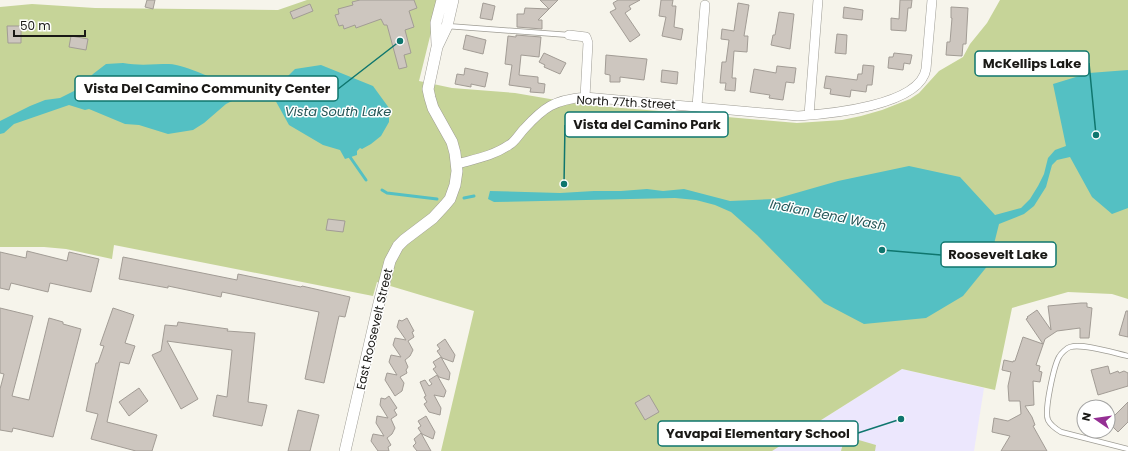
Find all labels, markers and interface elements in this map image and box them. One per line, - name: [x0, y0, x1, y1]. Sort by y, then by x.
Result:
- scale bar: [14, 12, 85, 38]
- text: 50 m: [20, 17, 51, 34]
- callout: McKellips Lake: [975, 51, 1089, 76]
- text: McKellips Lake: [983, 54, 1081, 73]
- callout: Vista Del Camino Community Center: [75, 76, 338, 101]
- text: Vista Del Camino Community Center: [84, 79, 331, 98]
- street label: North 77th Street: [576, 91, 676, 113]
- water label: Vista South Lake: [285, 102, 391, 121]
- callout: Vista del Camino Park: [565, 112, 728, 137]
- text: Vista del Camino Park: [573, 115, 721, 134]
- water label: Indian Bend Wash: [768, 194, 888, 236]
- callout: Roosevelt Lake: [941, 242, 1056, 267]
- text: Roosevelt Lake: [948, 245, 1048, 264]
- street label: East Roosevelt Street: [352, 267, 396, 391]
- north arrow: [1076, 399, 1116, 439]
- text: N: [1078, 411, 1095, 423]
- callout: Yavapai Elementary School: [658, 421, 858, 446]
- text: Yavapai Elementary School: [666, 424, 850, 443]

